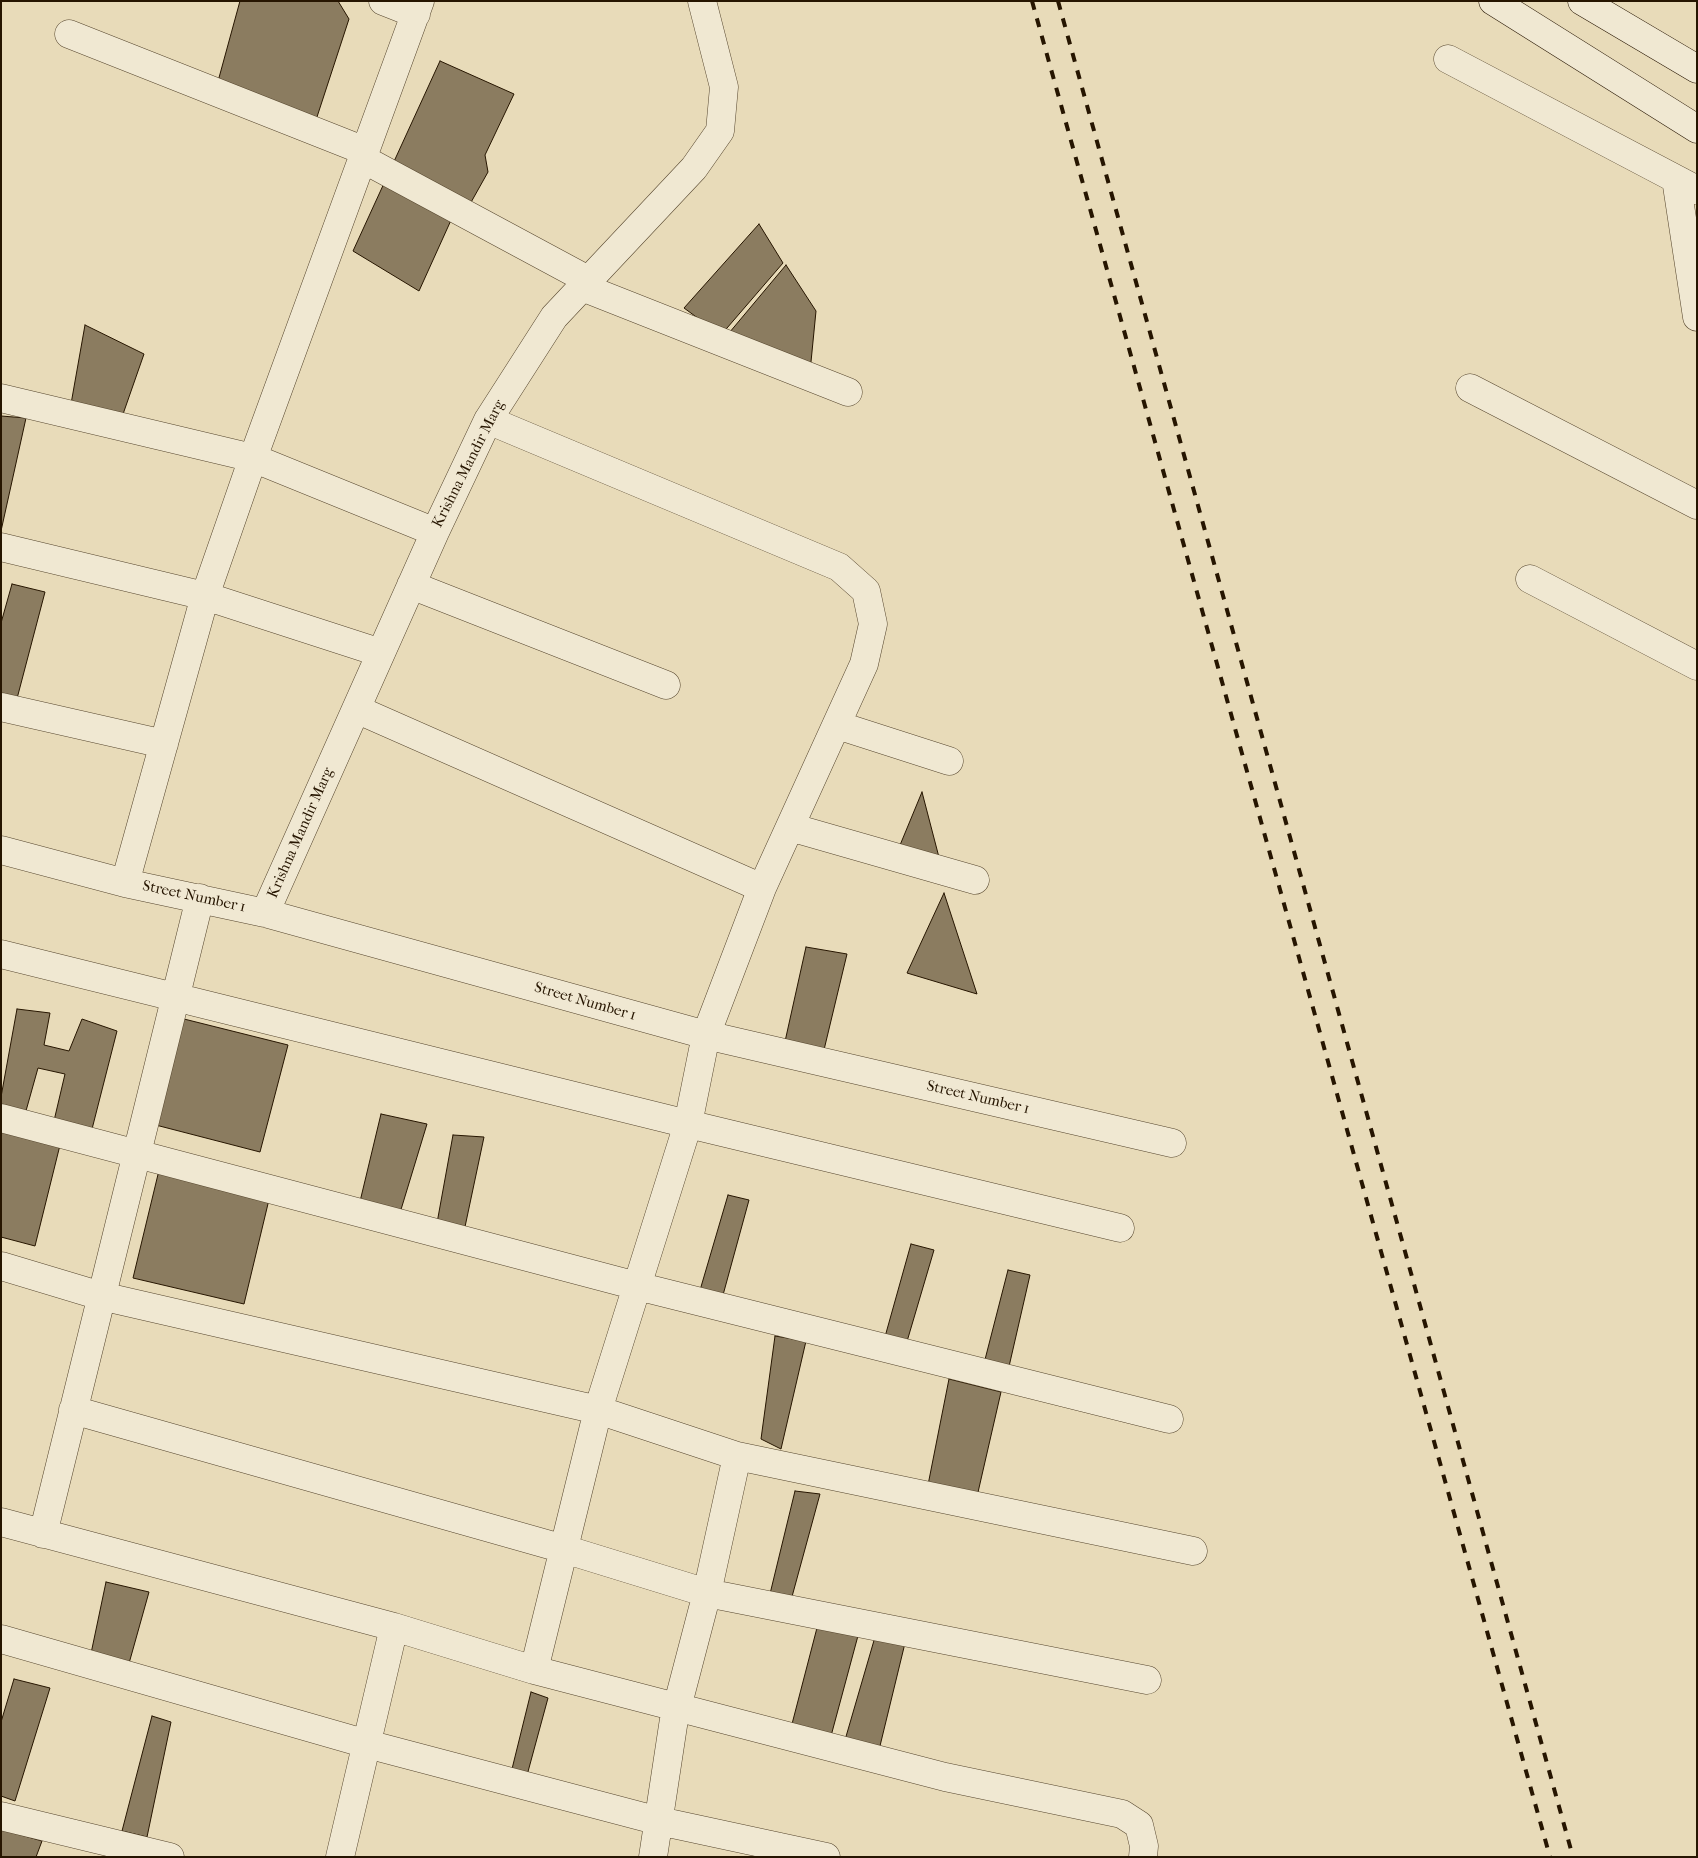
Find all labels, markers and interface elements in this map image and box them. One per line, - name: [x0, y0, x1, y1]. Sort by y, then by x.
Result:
- street label: Krishna Mandir Marg: [429, 397, 509, 531]
- street label: Krishna Mandir Marg: [264, 765, 338, 901]
- street label: Street Number 1: [141, 877, 247, 917]
- street label: Street Number 1: [532, 979, 638, 1025]
- street label: Street Number 1: [925, 1077, 1031, 1119]

